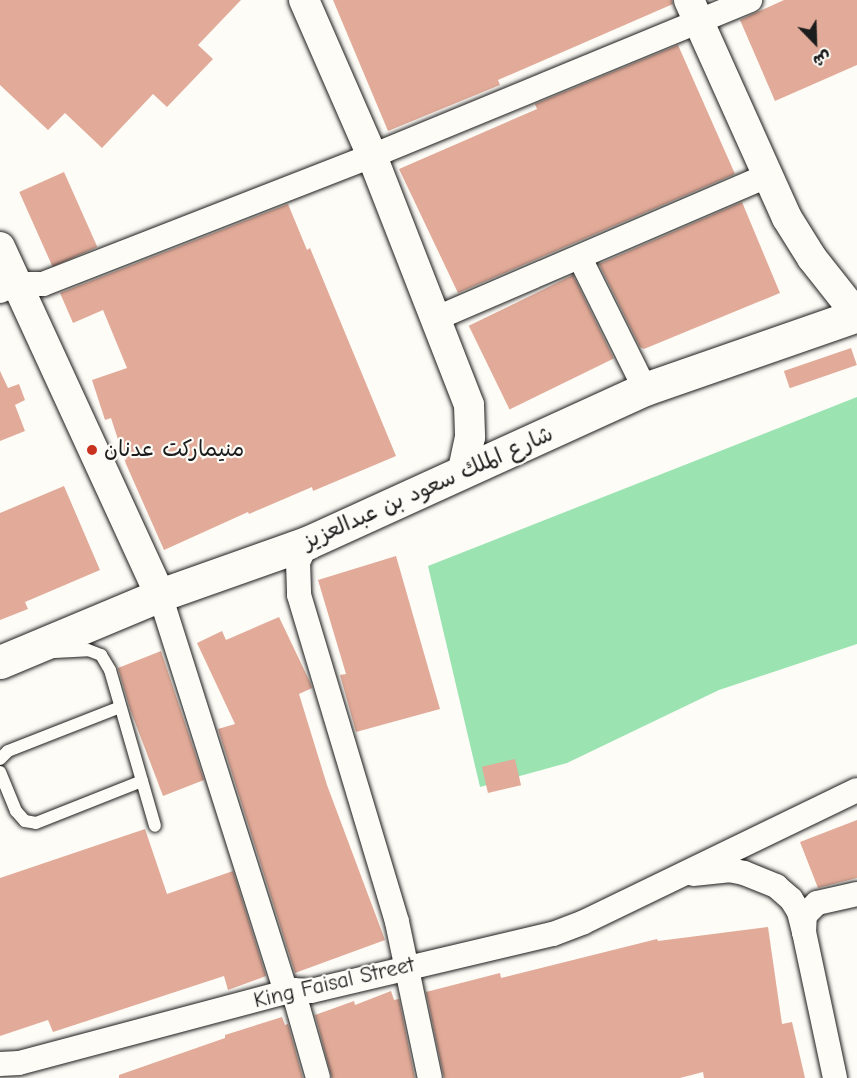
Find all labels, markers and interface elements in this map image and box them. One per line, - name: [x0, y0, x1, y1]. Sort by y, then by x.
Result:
- north arrow: [785, 12, 845, 72]
- text: ش: [810, 47, 834, 70]
- street label: شارع الملك سعود بن عبدالعزيز: [299, 421, 557, 555]
- place label: منيماركت عدنان: [104, 437, 244, 463]
- marker: منيماركت عدنان: [85, 443, 99, 457]
- street label: King Faisal Street: [251, 952, 417, 1014]

